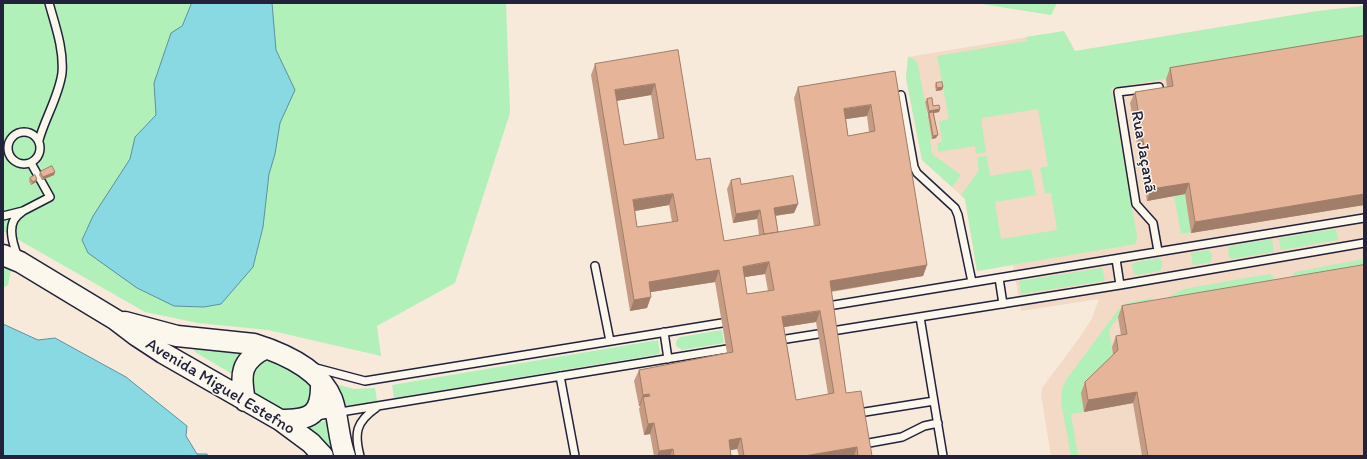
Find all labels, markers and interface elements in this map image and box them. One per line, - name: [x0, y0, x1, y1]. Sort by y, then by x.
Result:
- street label: Rua Jaçanã: [1126, 109, 1160, 195]
- street label: Avenida Miguel Estefno: [142, 334, 298, 440]

